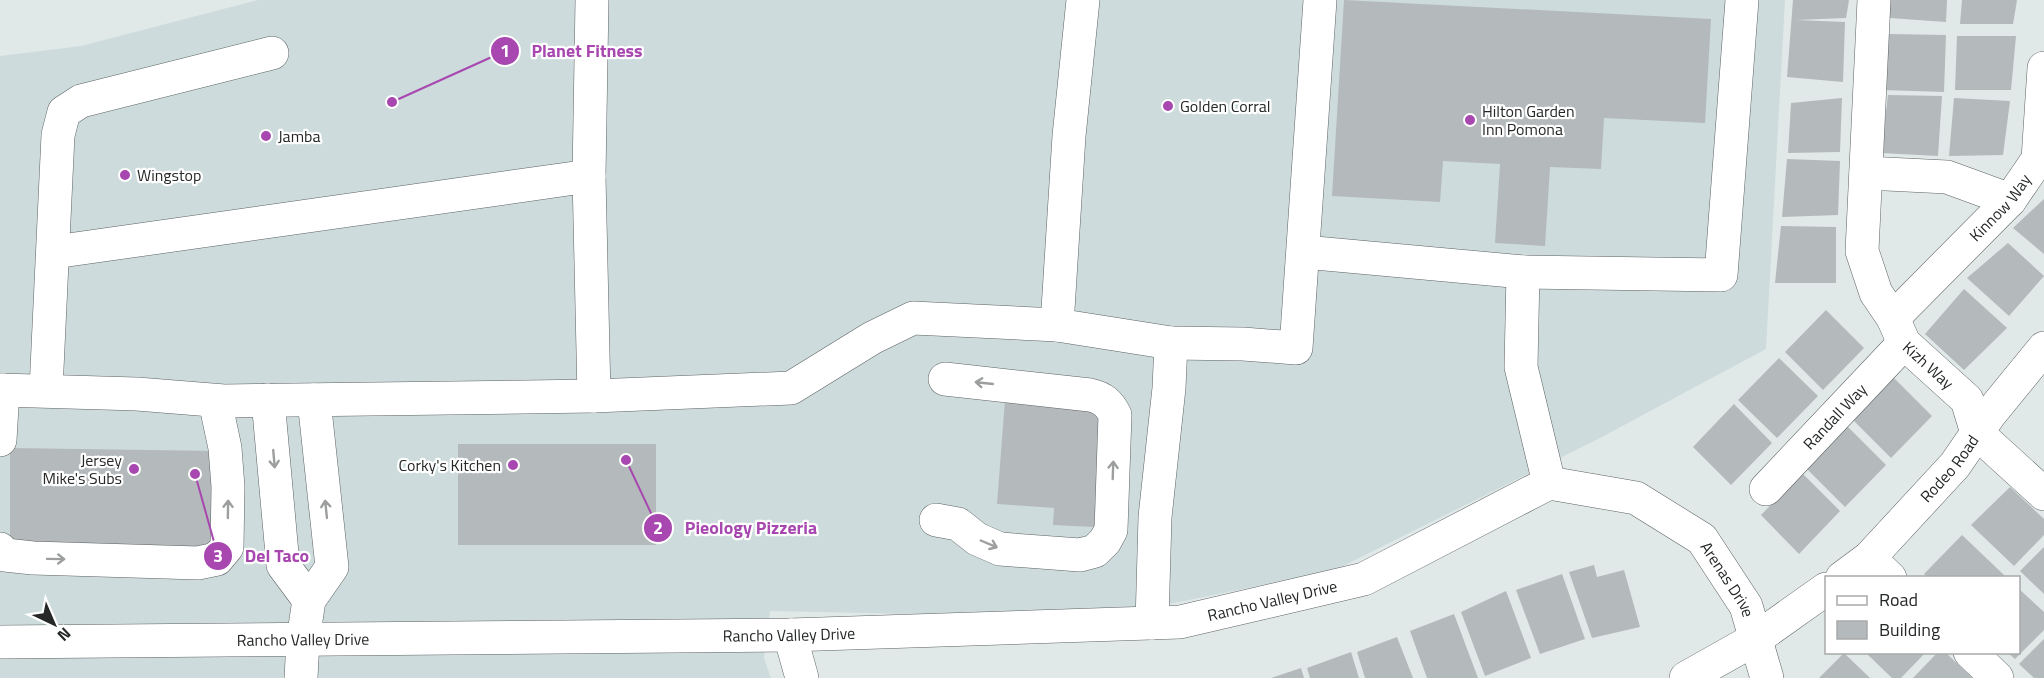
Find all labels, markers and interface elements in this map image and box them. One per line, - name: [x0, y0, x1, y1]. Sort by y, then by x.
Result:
- callout: Planet Fitness: [490, 33, 655, 69]
- text: 1: [500, 37, 510, 64]
- text: Planet Fitness: [531, 37, 643, 64]
- place label: Golden Corral: [1180, 94, 1270, 118]
- marker: Golden Corral: [1161, 99, 1175, 113]
- place label: Hilton Garden Inn Pomona: [1482, 99, 1575, 141]
- marker: Hilton Garden Inn Pomona: [1463, 113, 1477, 127]
- place label: Jamba: [278, 124, 320, 148]
- marker: Jamba: [259, 129, 273, 143]
- place label: Wingstop: [137, 163, 201, 187]
- marker: Wingstop: [118, 168, 132, 182]
- street label: Kinnow Way: [1964, 169, 2037, 247]
- street label: Kizh Way: [1897, 335, 1959, 395]
- one-way arrow: [975, 377, 995, 388]
- street label: Randall Way: [1797, 378, 1872, 455]
- street label: Rodeo Road: [1914, 430, 1984, 508]
- place label: Jersey Mike's Subs: [42, 448, 122, 490]
- one-way arrow: [268, 448, 279, 468]
- place label: Corky's Kitchen: [398, 453, 501, 477]
- marker: Corky's Kitchen: [506, 458, 520, 472]
- one-way arrow: [1107, 460, 1119, 480]
- marker: Jersey Mike's Subs: [127, 462, 141, 476]
- one-way arrow: [222, 499, 234, 519]
- one-way arrow: [320, 500, 331, 519]
- callout: Pieology Pizzeria: [643, 510, 829, 546]
- text: 2: [653, 514, 663, 541]
- text: Pieology Pizzeria: [685, 514, 817, 541]
- street label: Arenas Drive: [1695, 537, 1761, 620]
- callout: Del Taco: [203, 538, 321, 574]
- one-way arrow: [979, 538, 997, 550]
- text: 3: [213, 542, 223, 569]
- text: Del Taco: [245, 542, 309, 569]
- one-way arrow: [45, 553, 65, 565]
- street label: Rancho Valley Drive: [1205, 574, 1340, 627]
- legend: [1825, 576, 2020, 654]
- text: Road: [1879, 586, 1918, 613]
- north arrow: [24, 594, 84, 654]
- text: Building: [1879, 616, 1940, 643]
- street label: Rancho Valley Drive: [723, 621, 856, 648]
- text: N: [52, 622, 77, 647]
- street label: Rancho Valley Drive: [237, 627, 369, 652]

